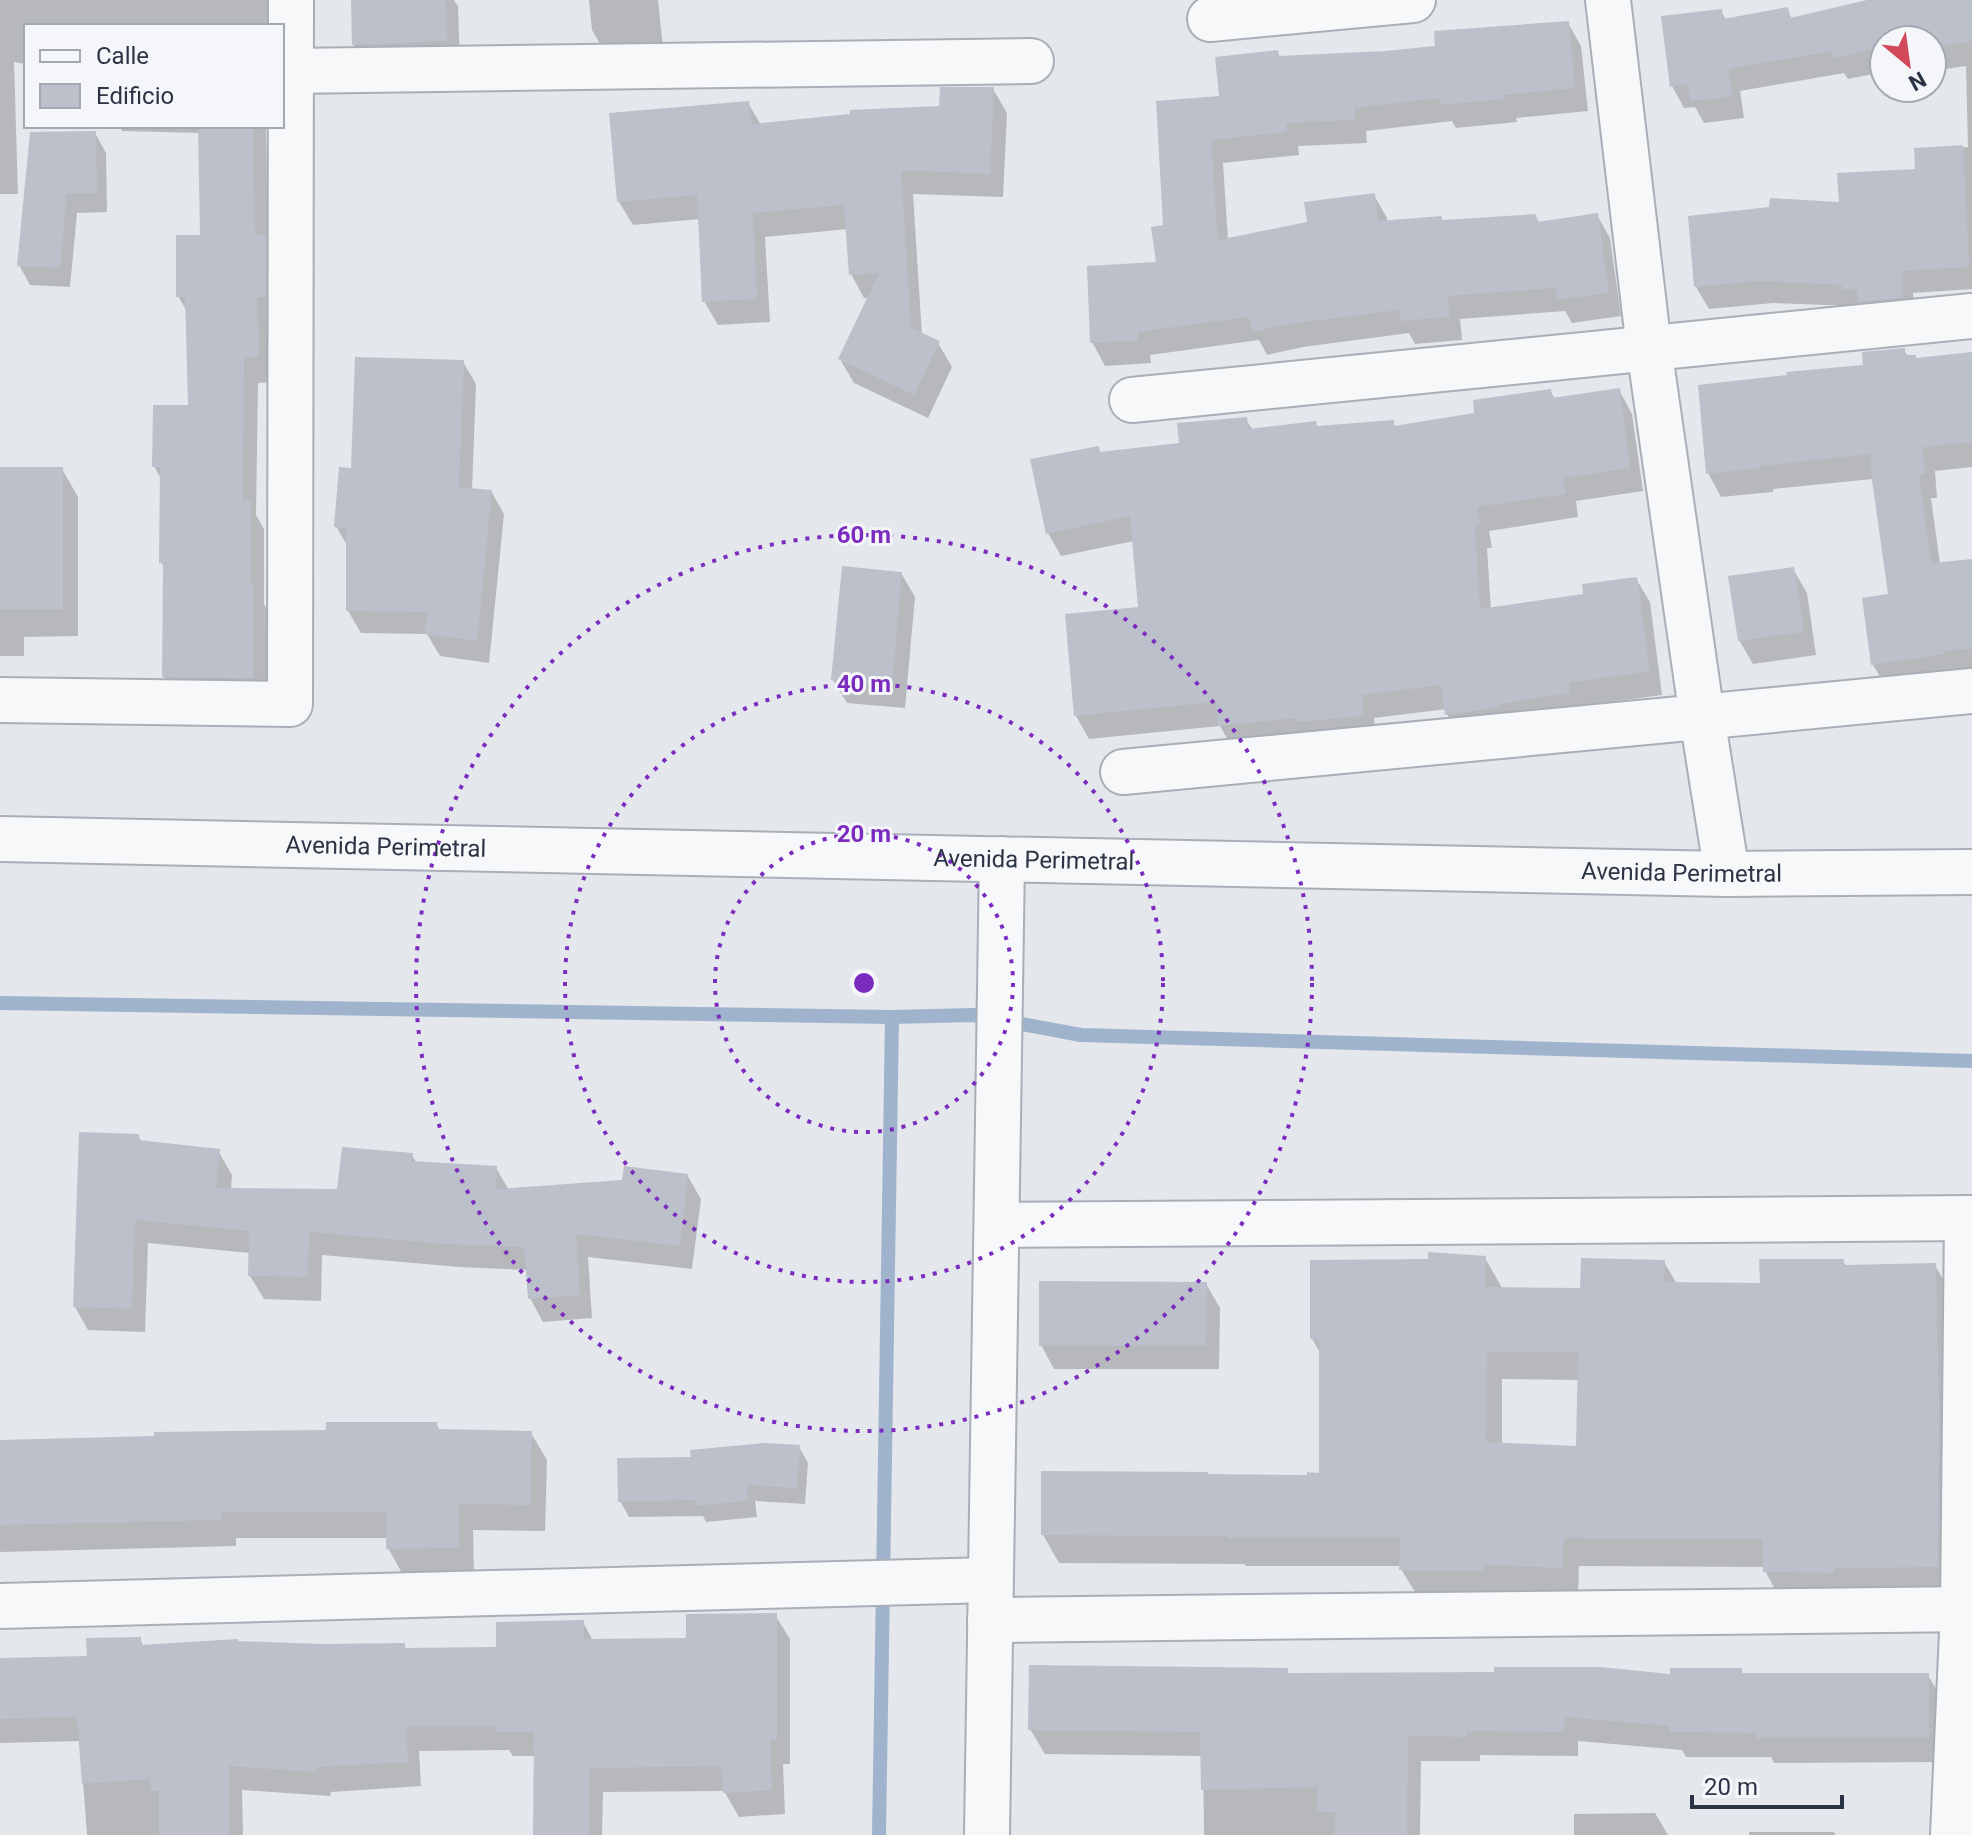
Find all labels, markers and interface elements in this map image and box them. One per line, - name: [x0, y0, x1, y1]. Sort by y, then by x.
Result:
- legend: [24, 24, 284, 128]
- north arrow: [1868, 24, 1948, 104]
- text: Calle: [96, 42, 149, 70]
- text: N: [1905, 66, 1930, 96]
- text: Edificio: [96, 82, 174, 110]
- text: 60 m: [837, 521, 891, 549]
- text: 40 m: [837, 670, 891, 698]
- text: 20 m: [837, 820, 891, 848]
- street label: Avenida Perimetral: [285, 831, 487, 863]
- street label: Avenida Perimetral: [933, 844, 1135, 876]
- street label: Avenida Perimetral: [1581, 857, 1782, 888]
- centre of rings: [850, 969, 878, 997]
- scale bar: [1692, 1759, 1842, 1809]
- text: 20 m: [1704, 1773, 1758, 1801]

